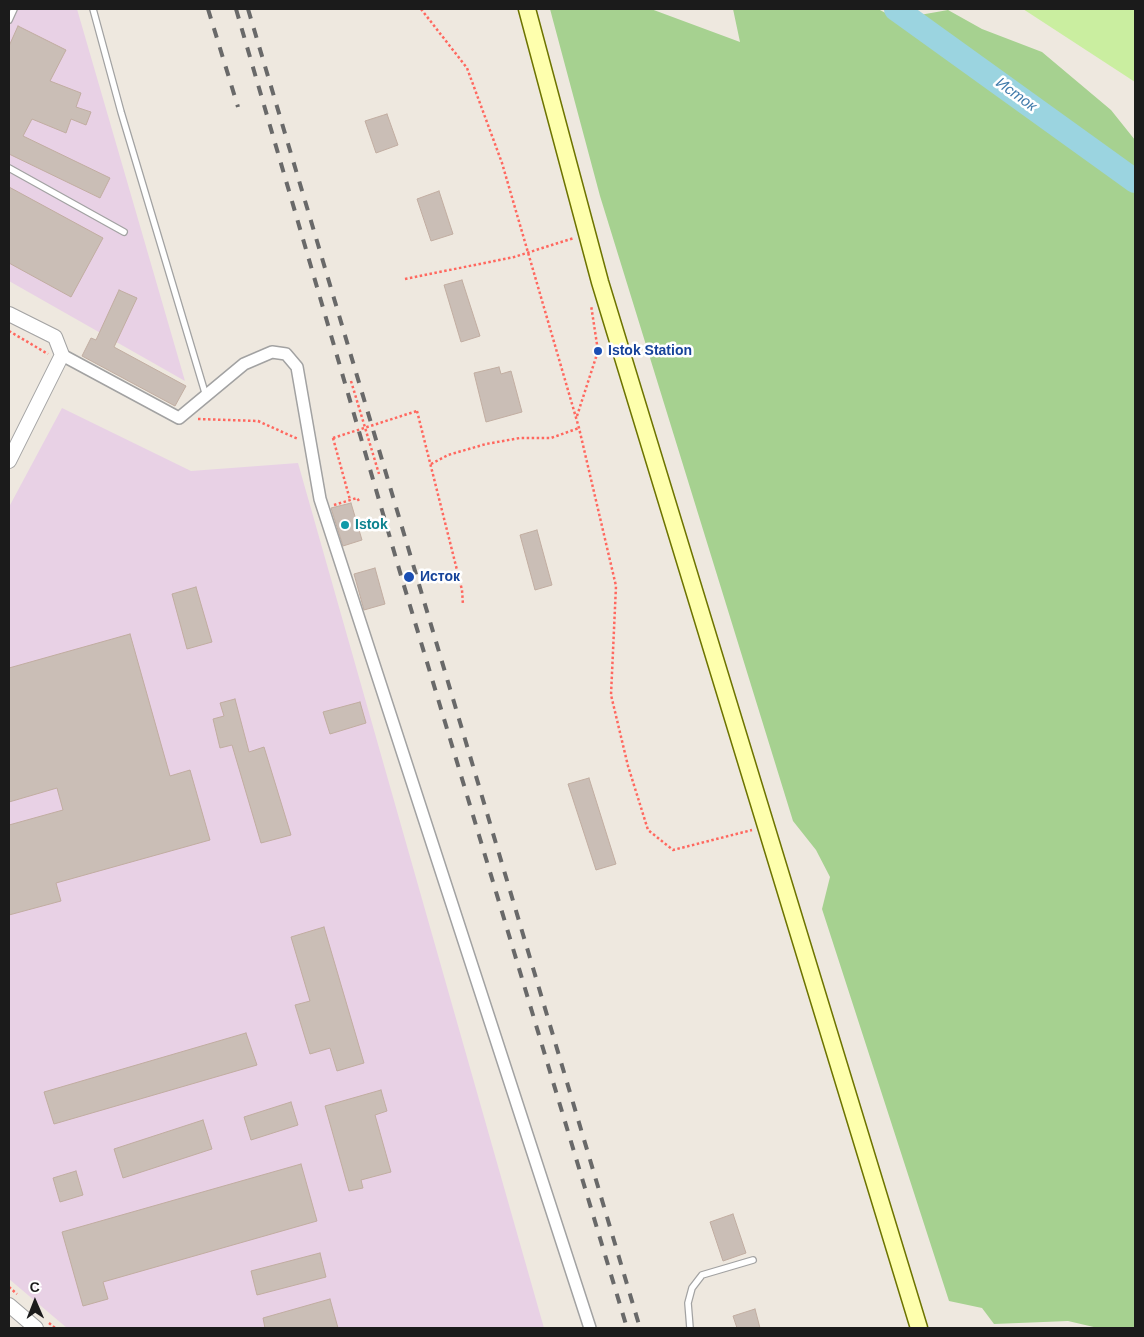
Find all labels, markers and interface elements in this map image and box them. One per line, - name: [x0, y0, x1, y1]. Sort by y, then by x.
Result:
- water label: Исток: [992, 74, 1040, 116]
- place label: Istok Station: [608, 343, 692, 359]
- marker: Istok Station: [592, 345, 604, 357]
- place label: Istok: [355, 517, 388, 533]
- marker: Istok: [339, 519, 351, 531]
- place label: Исток: [420, 569, 460, 585]
- marker: Исток: [402, 570, 416, 584]
- north arrow: [10, 1277, 60, 1327]
- text: С: [30, 1279, 40, 1295]

